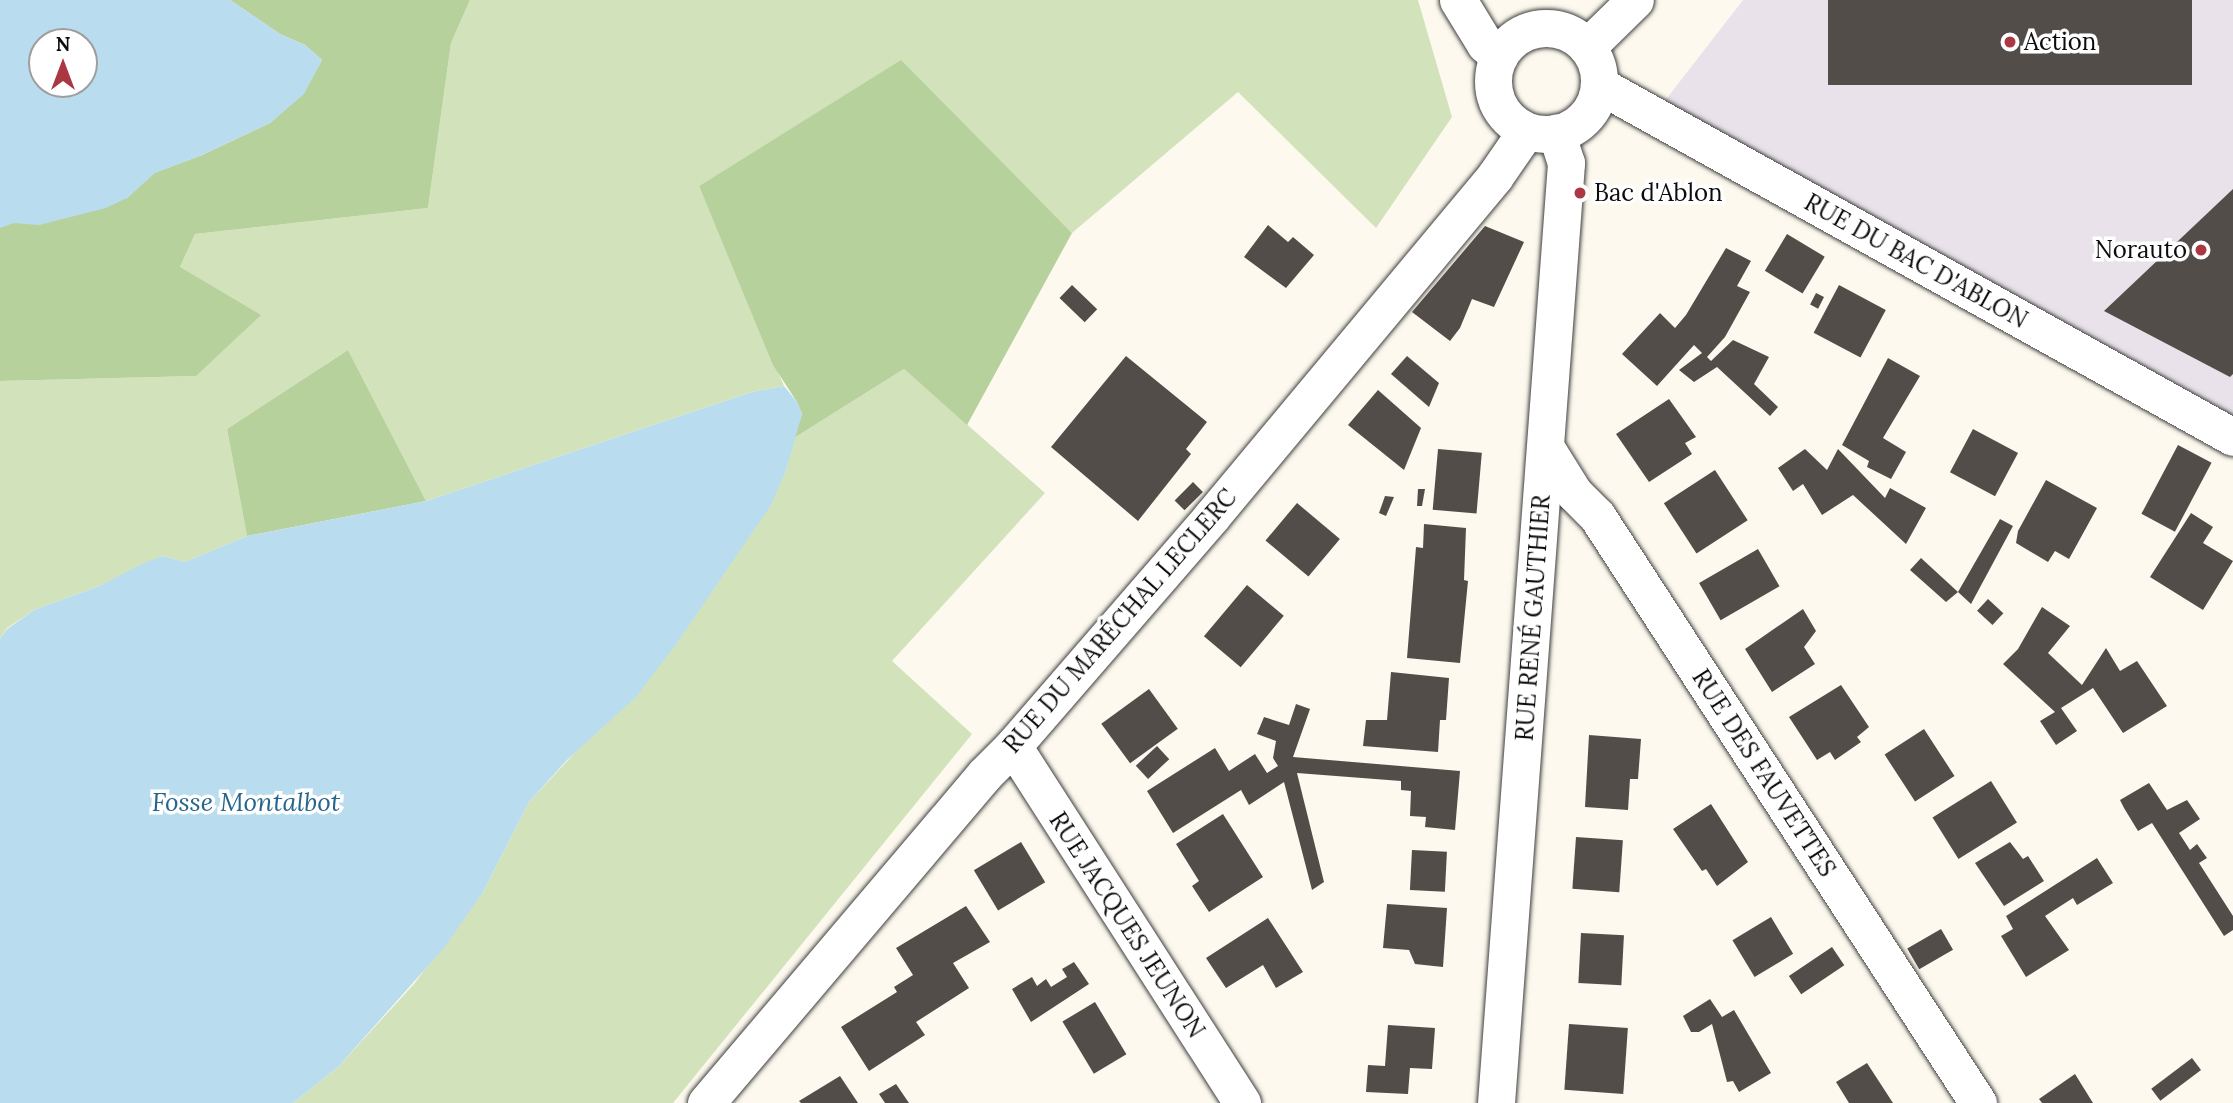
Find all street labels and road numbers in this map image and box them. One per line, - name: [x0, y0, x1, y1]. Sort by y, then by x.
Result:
- street label: RUE DU BAC D'ABLON: [1799, 188, 2033, 334]
- street label: RUE DU MARÉCHAL LECLERC: [997, 483, 1243, 759]
- street label: RUE RENÉ GAUTHIER: [1510, 494, 1556, 742]
- street label: RUE DES FAUVETTES: [1686, 664, 1842, 882]
- street label: RUE JACQUES JEUNON: [1043, 807, 1211, 1043]

